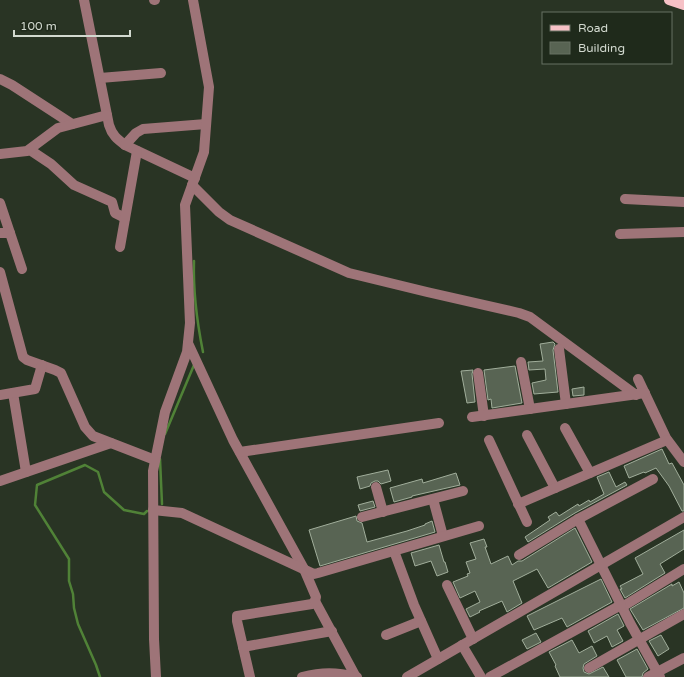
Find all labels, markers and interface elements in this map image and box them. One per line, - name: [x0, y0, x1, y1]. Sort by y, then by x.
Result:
- scale bar: [14, 12, 130, 38]
- legend: [542, 12, 672, 64]
- text: 100 m: [20, 19, 57, 33]
- text: Road: [578, 21, 608, 35]
- text: Building: [578, 41, 625, 55]

